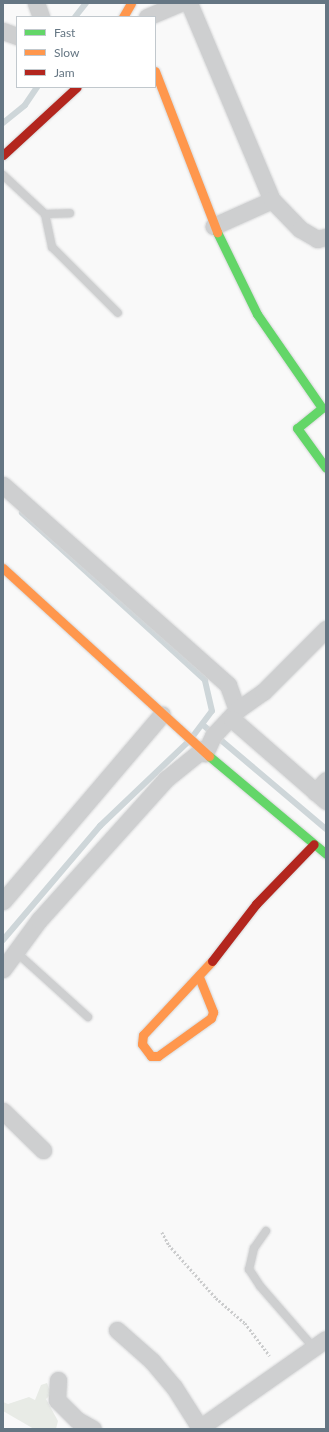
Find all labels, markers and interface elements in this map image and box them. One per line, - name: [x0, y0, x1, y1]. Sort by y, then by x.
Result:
- legend: [16, 16, 156, 88]
- text: Fast: [54, 25, 75, 40]
- text: Slow: [54, 45, 79, 60]
- text: Jam: [54, 65, 75, 80]

